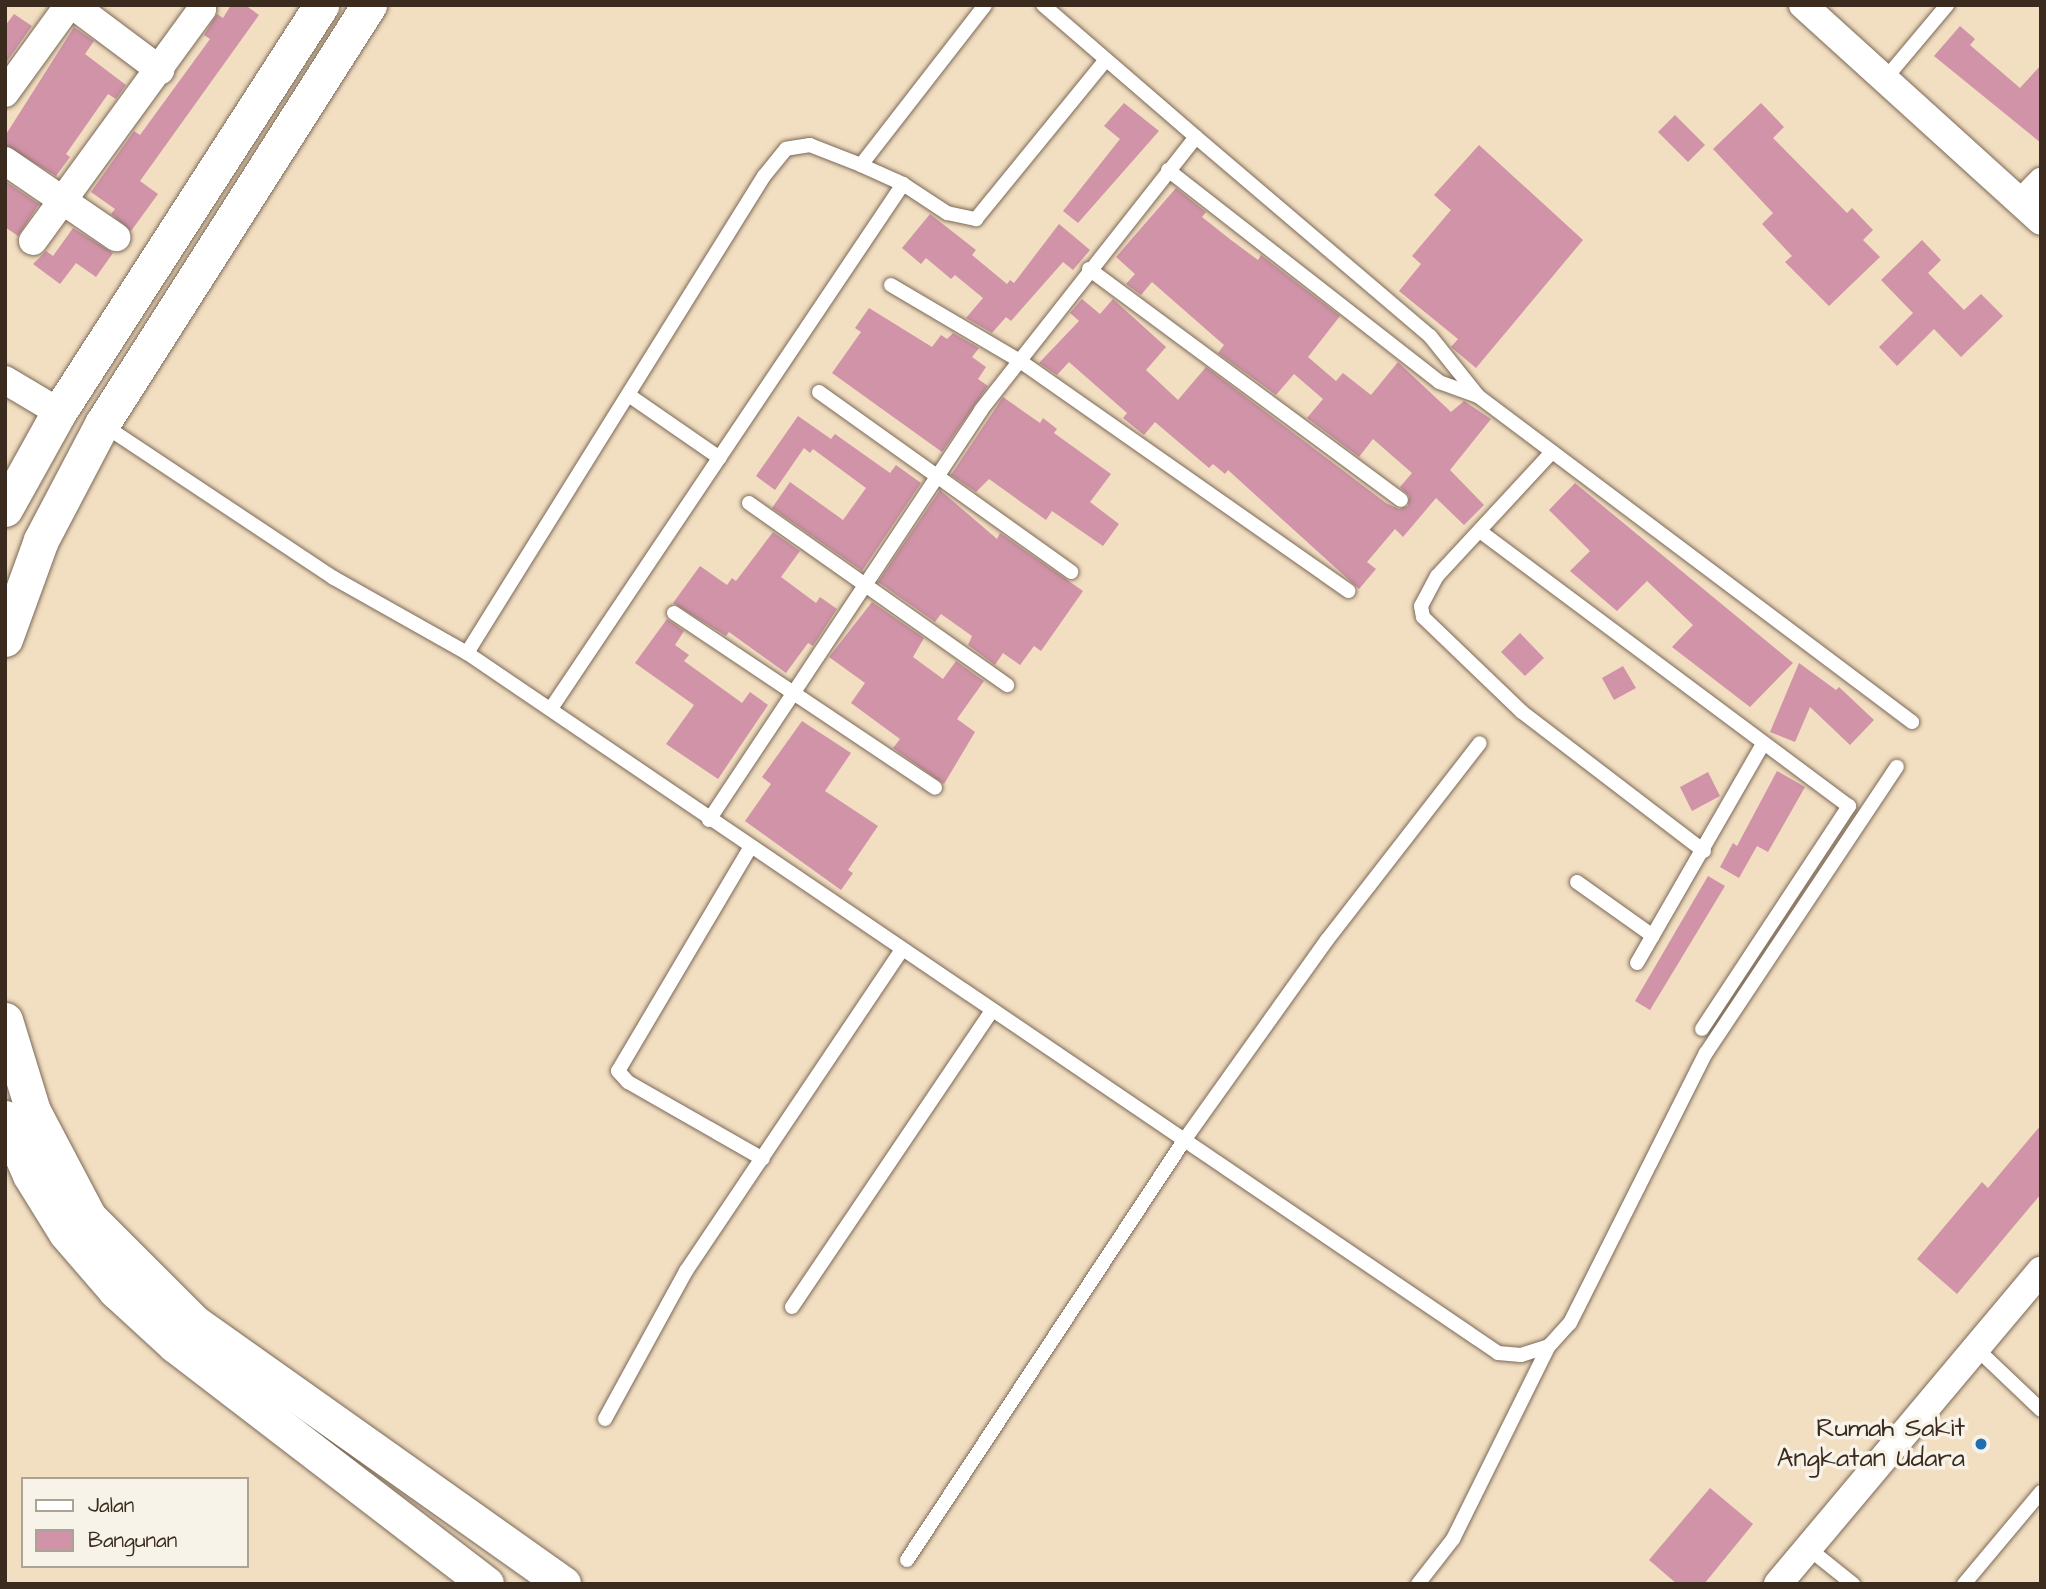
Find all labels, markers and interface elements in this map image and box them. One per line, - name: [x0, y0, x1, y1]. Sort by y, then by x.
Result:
- place label: Rumah Sakit Angkatan Udara: [1777, 1413, 1965, 1474]
- marker: Rumah Sakit Angkatan Udara: [1971, 1434, 1991, 1454]
- legend: [21, 1477, 248, 1568]
- text: Jalan: [88, 1491, 134, 1520]
- text: Bangunan: [88, 1526, 177, 1555]

